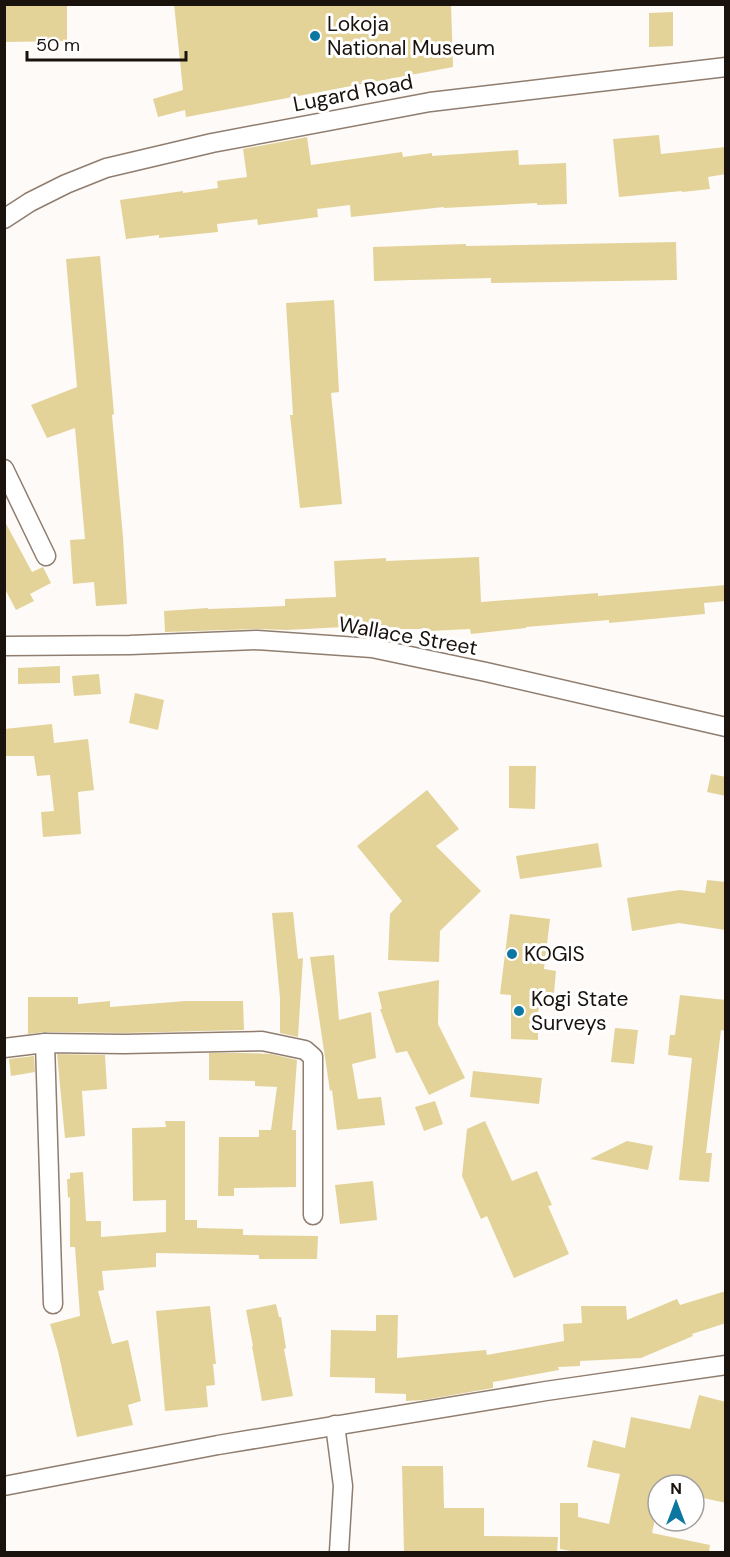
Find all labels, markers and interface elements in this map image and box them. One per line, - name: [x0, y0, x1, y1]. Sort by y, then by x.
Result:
- place label: Lokoja National Museum: [327, 10, 495, 62]
- scale bar: [27, 24, 186, 62]
- marker: Lokoja National Museum: [308, 29, 322, 43]
- text: 50 m: [36, 33, 80, 57]
- street label: Lugard Road: [291, 68, 415, 118]
- street label: Wallace Street: [336, 610, 480, 662]
- place label: KOGIS: [524, 940, 585, 968]
- marker: KOGIS: [505, 947, 519, 961]
- place label: Kogi State Surveys: [531, 985, 628, 1037]
- marker: Kogi State Surveys: [512, 1004, 526, 1018]
- north arrow: [646, 1473, 706, 1533]
- text: N: [670, 1478, 682, 1499]

